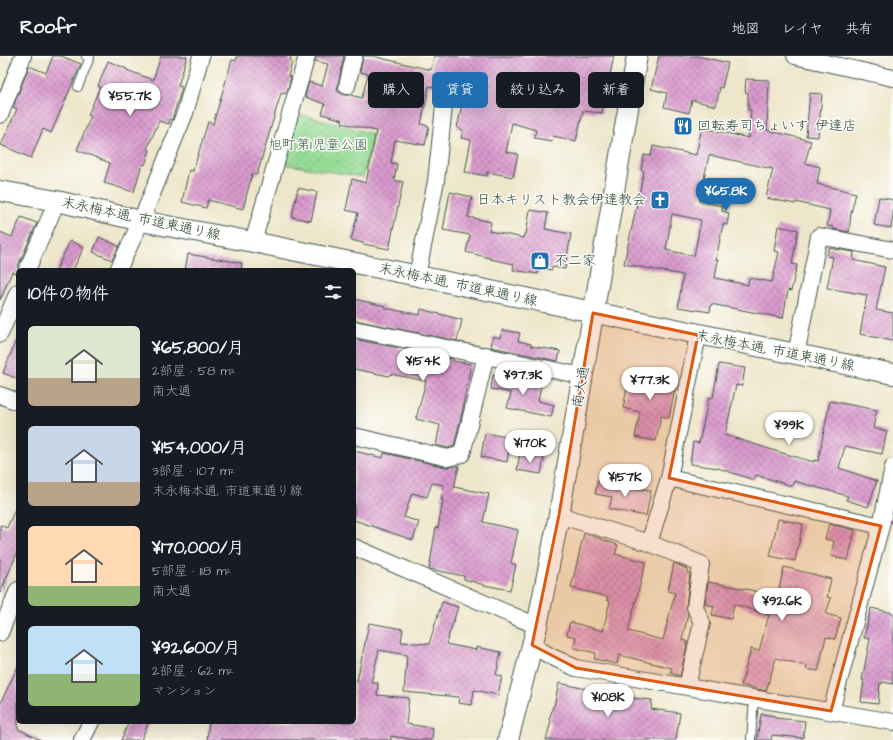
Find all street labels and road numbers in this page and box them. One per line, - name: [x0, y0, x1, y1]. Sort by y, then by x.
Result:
- street label: 末永梅本通, 市道東通り線: [60, 192, 222, 246]
- street label: 末永梅本通, 市道東通り線: [377, 258, 539, 312]
- street label: 末永梅本通, 市道東通り線: [694, 326, 856, 376]
- street label: 南大通: [568, 365, 594, 409]

